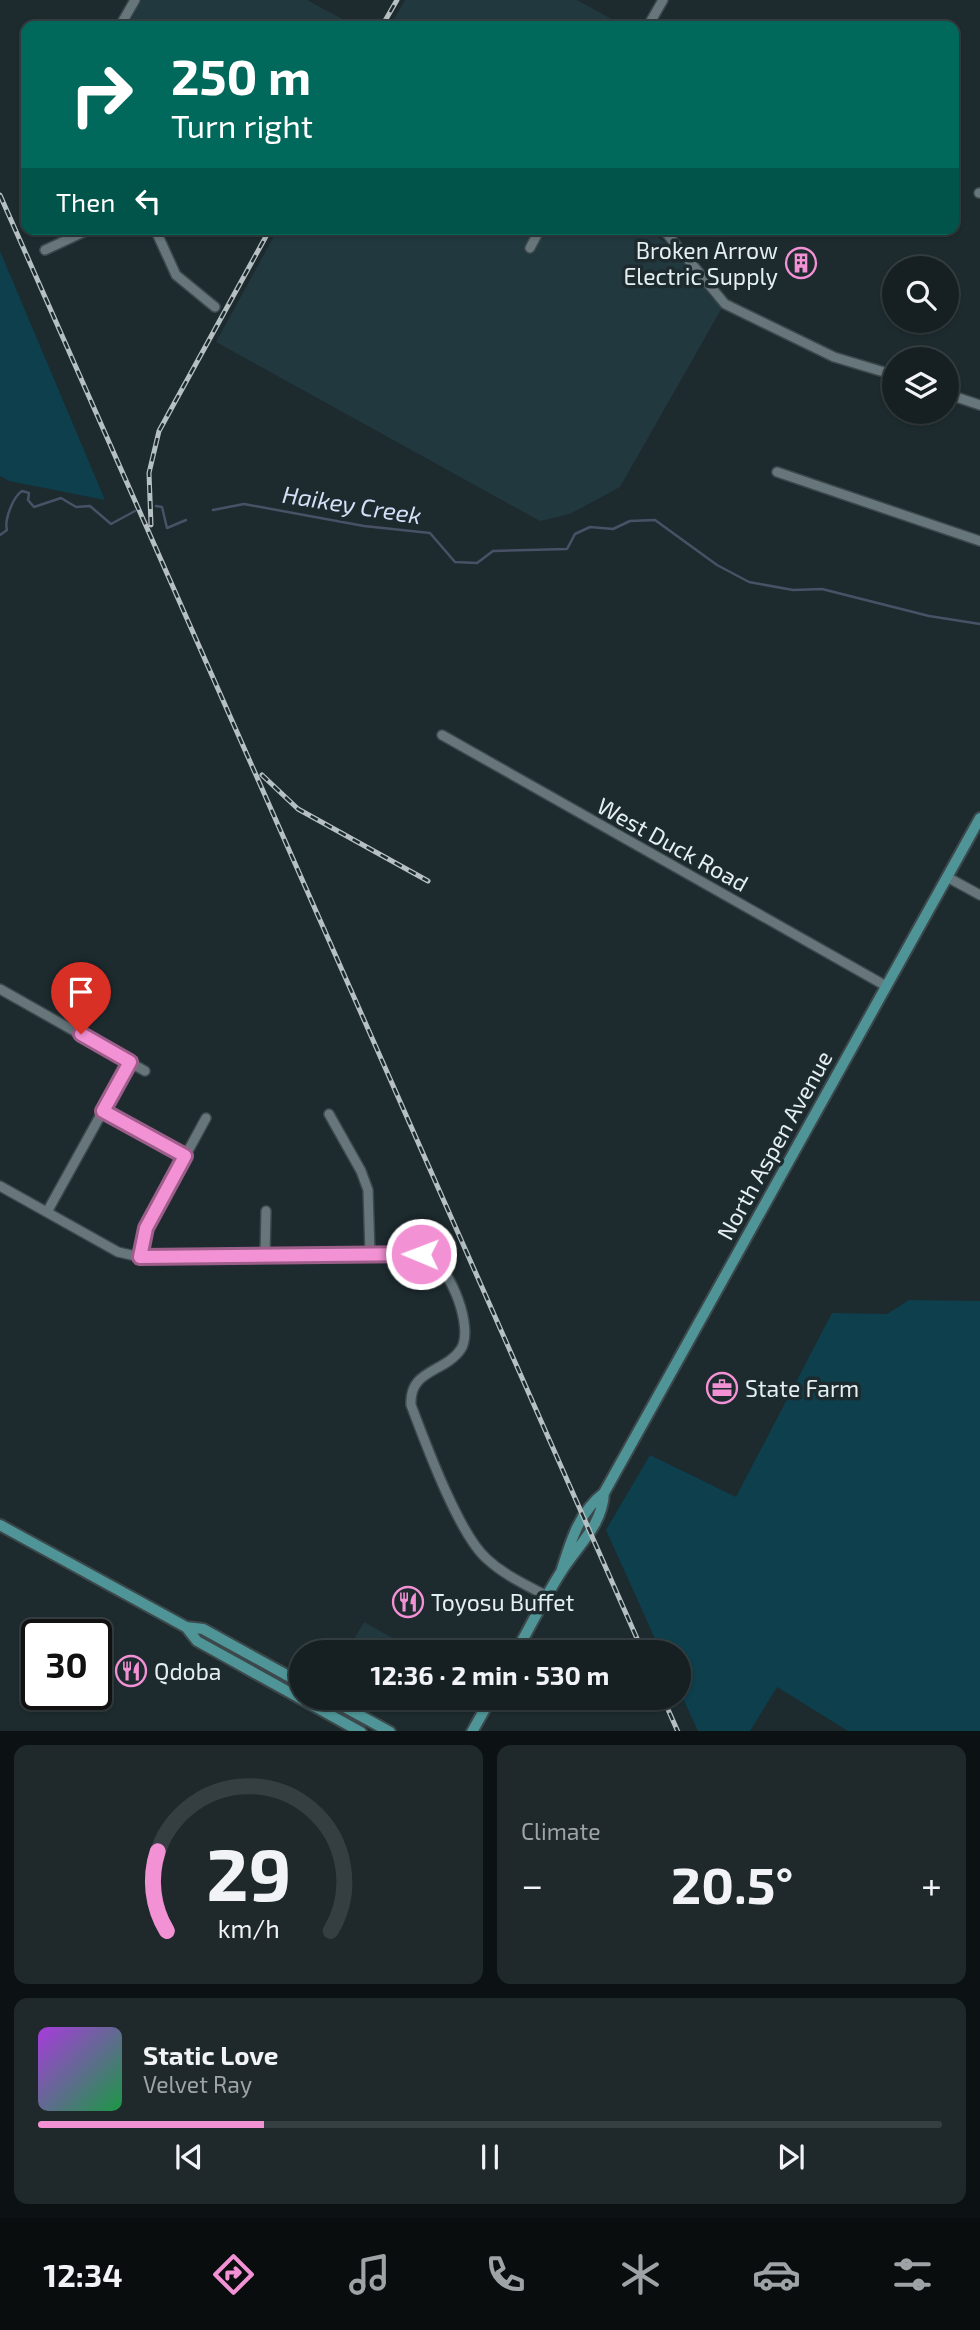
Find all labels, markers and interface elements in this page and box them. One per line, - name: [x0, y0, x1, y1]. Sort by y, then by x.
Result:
- text: 250 m: [171, 46, 311, 105]
- icon: right: [56, 49, 147, 140]
- text: Turn right: [171, 106, 313, 144]
- icon: left: [129, 182, 167, 220]
- text: Then: [56, 186, 115, 217]
- place label: Broken Arrow Electric Supply: [623, 236, 778, 290]
- building icon: Broken Arrow Electric Supply: [784, 246, 818, 280]
- map controls: [882, 256, 959, 424]
- button: search: [882, 256, 959, 333]
- button: layers: [882, 347, 959, 424]
- water label: Haikey Creek: [280, 479, 424, 529]
- street label: West Duck Road: [593, 791, 753, 897]
- pin: [51, 962, 111, 1034]
- icon: arrive: [62, 973, 100, 1011]
- street label: North Aspen Avenue: [710, 1046, 838, 1244]
- position arrow: [384, 1217, 458, 1291]
- office icon: State Farm: [705, 1371, 739, 1405]
- place label: State Farm: [745, 1374, 859, 1402]
- restaurant icon: Toyosu Buffet: [391, 1585, 425, 1619]
- place label: Toyosu Buffet: [431, 1588, 575, 1616]
- speed limit sign: 30: [21, 1619, 112, 1710]
- restaurant icon: Qdoba: [114, 1654, 148, 1688]
- place label: Qdoba: [154, 1657, 221, 1685]
- text: 12:36 · 2 min · 530 m: [370, 1659, 610, 1690]
- text: Climate: [521, 1817, 601, 1845]
- text: 29: [206, 1828, 291, 1916]
- text: 20.5°: [671, 1852, 793, 1914]
- text: −: [521, 1861, 543, 1907]
- text: +: [921, 1861, 942, 1907]
- text: km/h: [217, 1912, 280, 1942]
- text: Static Love: [143, 2039, 279, 2070]
- text: Velvet Ray: [143, 2070, 252, 2098]
- icon: previous: [170, 2138, 208, 2176]
- icon: pause: [471, 2138, 509, 2176]
- icon: next: [772, 2138, 810, 2176]
- icon: directions: [209, 2250, 258, 2299]
- icon: music: [345, 2250, 394, 2299]
- icon: phone: [481, 2250, 530, 2299]
- icon: climate: [616, 2250, 665, 2299]
- icon: car: [752, 2250, 801, 2299]
- icon: filters: [888, 2250, 937, 2299]
- text: 12:34: [43, 2255, 123, 2293]

